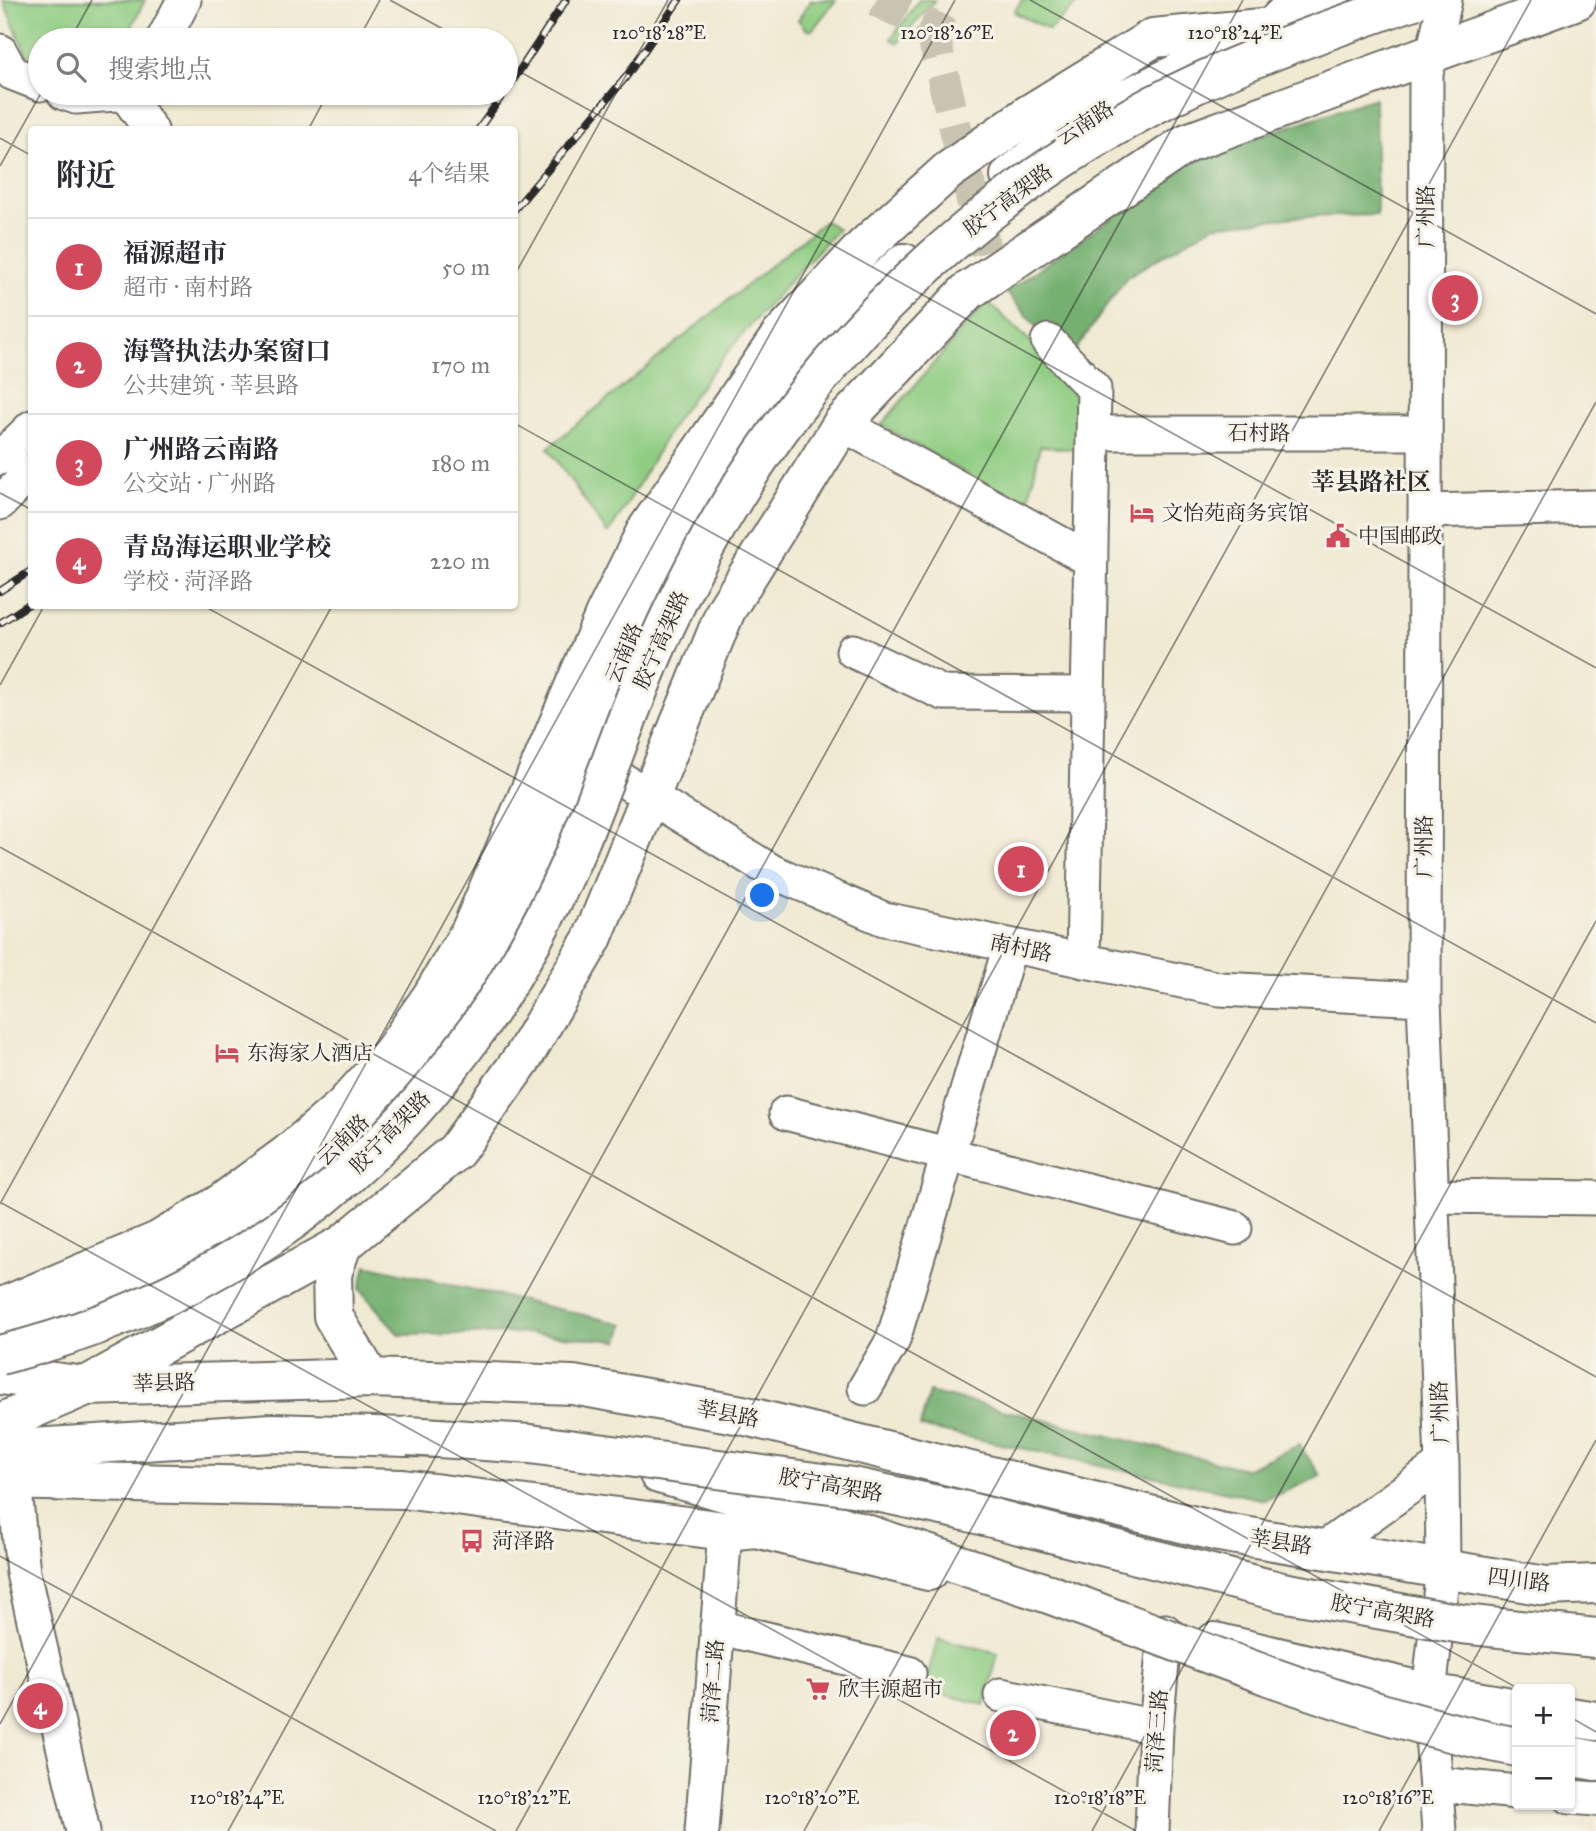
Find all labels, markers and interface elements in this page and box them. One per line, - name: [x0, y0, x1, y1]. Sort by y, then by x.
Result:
- text: 120°18'28"E: [612, 22, 706, 44]
- text: 120°18'26"E: [900, 22, 994, 44]
- text: 120°18'24"E: [1188, 22, 1282, 44]
- search box: [28, 28, 518, 105]
- icon: search: [52, 48, 90, 86]
- text: 搜索地点: [108, 53, 212, 85]
- street label: 云南路: [1051, 95, 1119, 151]
- text: 附近: [56, 157, 116, 193]
- street label: 胶宁高架路: [958, 158, 1058, 242]
- text: 4个结果: [408, 159, 490, 187]
- street label: 广州路: [1413, 185, 1439, 248]
- text: 福源超市: [123, 237, 227, 269]
- text: 1: [74, 253, 84, 281]
- text: 50 m: [442, 253, 490, 281]
- pin: 3: [1432, 272, 1478, 324]
- text: 超市 · 南村路: [123, 273, 253, 301]
- text: 海警执法办案窗口: [123, 335, 331, 367]
- text: 2: [73, 351, 85, 379]
- text: 170 m: [431, 351, 490, 379]
- text: 公共建筑 · 莘县路: [123, 371, 299, 399]
- street label: 石村路: [1228, 420, 1291, 446]
- text: 广州路云南路: [123, 433, 279, 465]
- text: 3: [74, 449, 84, 477]
- text: 180 m: [431, 449, 490, 477]
- district label: 莘县路社区: [1311, 467, 1431, 497]
- text: 公交站 · 广州路: [123, 469, 276, 497]
- hotel icon: 文怡苑商务宾馆: [1128, 499, 1156, 527]
- place label: 文怡苑商务宾馆: [1162, 500, 1309, 526]
- public building icon: 中国邮政: [1324, 522, 1352, 550]
- place label: 中国邮政: [1358, 523, 1442, 549]
- text: 青岛海运职业学校: [123, 531, 331, 563]
- text: 4: [73, 547, 85, 575]
- text: 220 m: [430, 547, 490, 575]
- text: 学校 · 菏泽路: [123, 567, 253, 595]
- street label: 胶宁高架路: [628, 587, 694, 693]
- street label: 云南路: [600, 619, 648, 687]
- street label: 广州路: [1411, 815, 1437, 878]
- pin: 1: [998, 843, 1044, 895]
- your location: [745, 878, 779, 912]
- street label: 南村路: [987, 929, 1055, 967]
- hotel icon: 东海家人酒店: [213, 1039, 241, 1067]
- place label: 东海家人酒店: [247, 1040, 373, 1066]
- street label: 胶宁高架路: [344, 1085, 436, 1179]
- street label: 云南路: [311, 1109, 375, 1171]
- street label: 莘县路: [132, 1369, 196, 1397]
- street label: 广州路: [1426, 1380, 1454, 1444]
- street label: 莘县路: [695, 1395, 761, 1433]
- street label: 胶宁高架路: [777, 1463, 885, 1507]
- street label: 莘县路: [1248, 1524, 1314, 1560]
- bus stop icon: 菏泽路: [458, 1527, 486, 1555]
- place label: 菏泽路: [492, 1528, 555, 1554]
- street label: 四川路: [1486, 1563, 1552, 1597]
- street label: 胶宁高架路: [1329, 1589, 1437, 1633]
- street label: 菏泽二路: [697, 1638, 729, 1724]
- supermarket icon: 欣丰源超市: [804, 1675, 832, 1703]
- place label: 欣丰源超市: [838, 1676, 943, 1702]
- pin: 4: [17, 1680, 63, 1732]
- map controls: [1512, 1684, 1575, 1810]
- button: +: [1512, 1684, 1575, 1747]
- street label: 菏泽三路: [1141, 1688, 1173, 1774]
- pin: 2: [990, 1707, 1036, 1759]
- button: −: [1512, 1747, 1575, 1810]
- text: 120°18'24"E: [190, 1787, 284, 1809]
- text: 120°18'22"E: [477, 1787, 571, 1809]
- text: 120°18'20"E: [765, 1787, 859, 1809]
- text: 120°18'18"E: [1054, 1787, 1146, 1809]
- text: 120°18'16"E: [1342, 1787, 1434, 1809]

